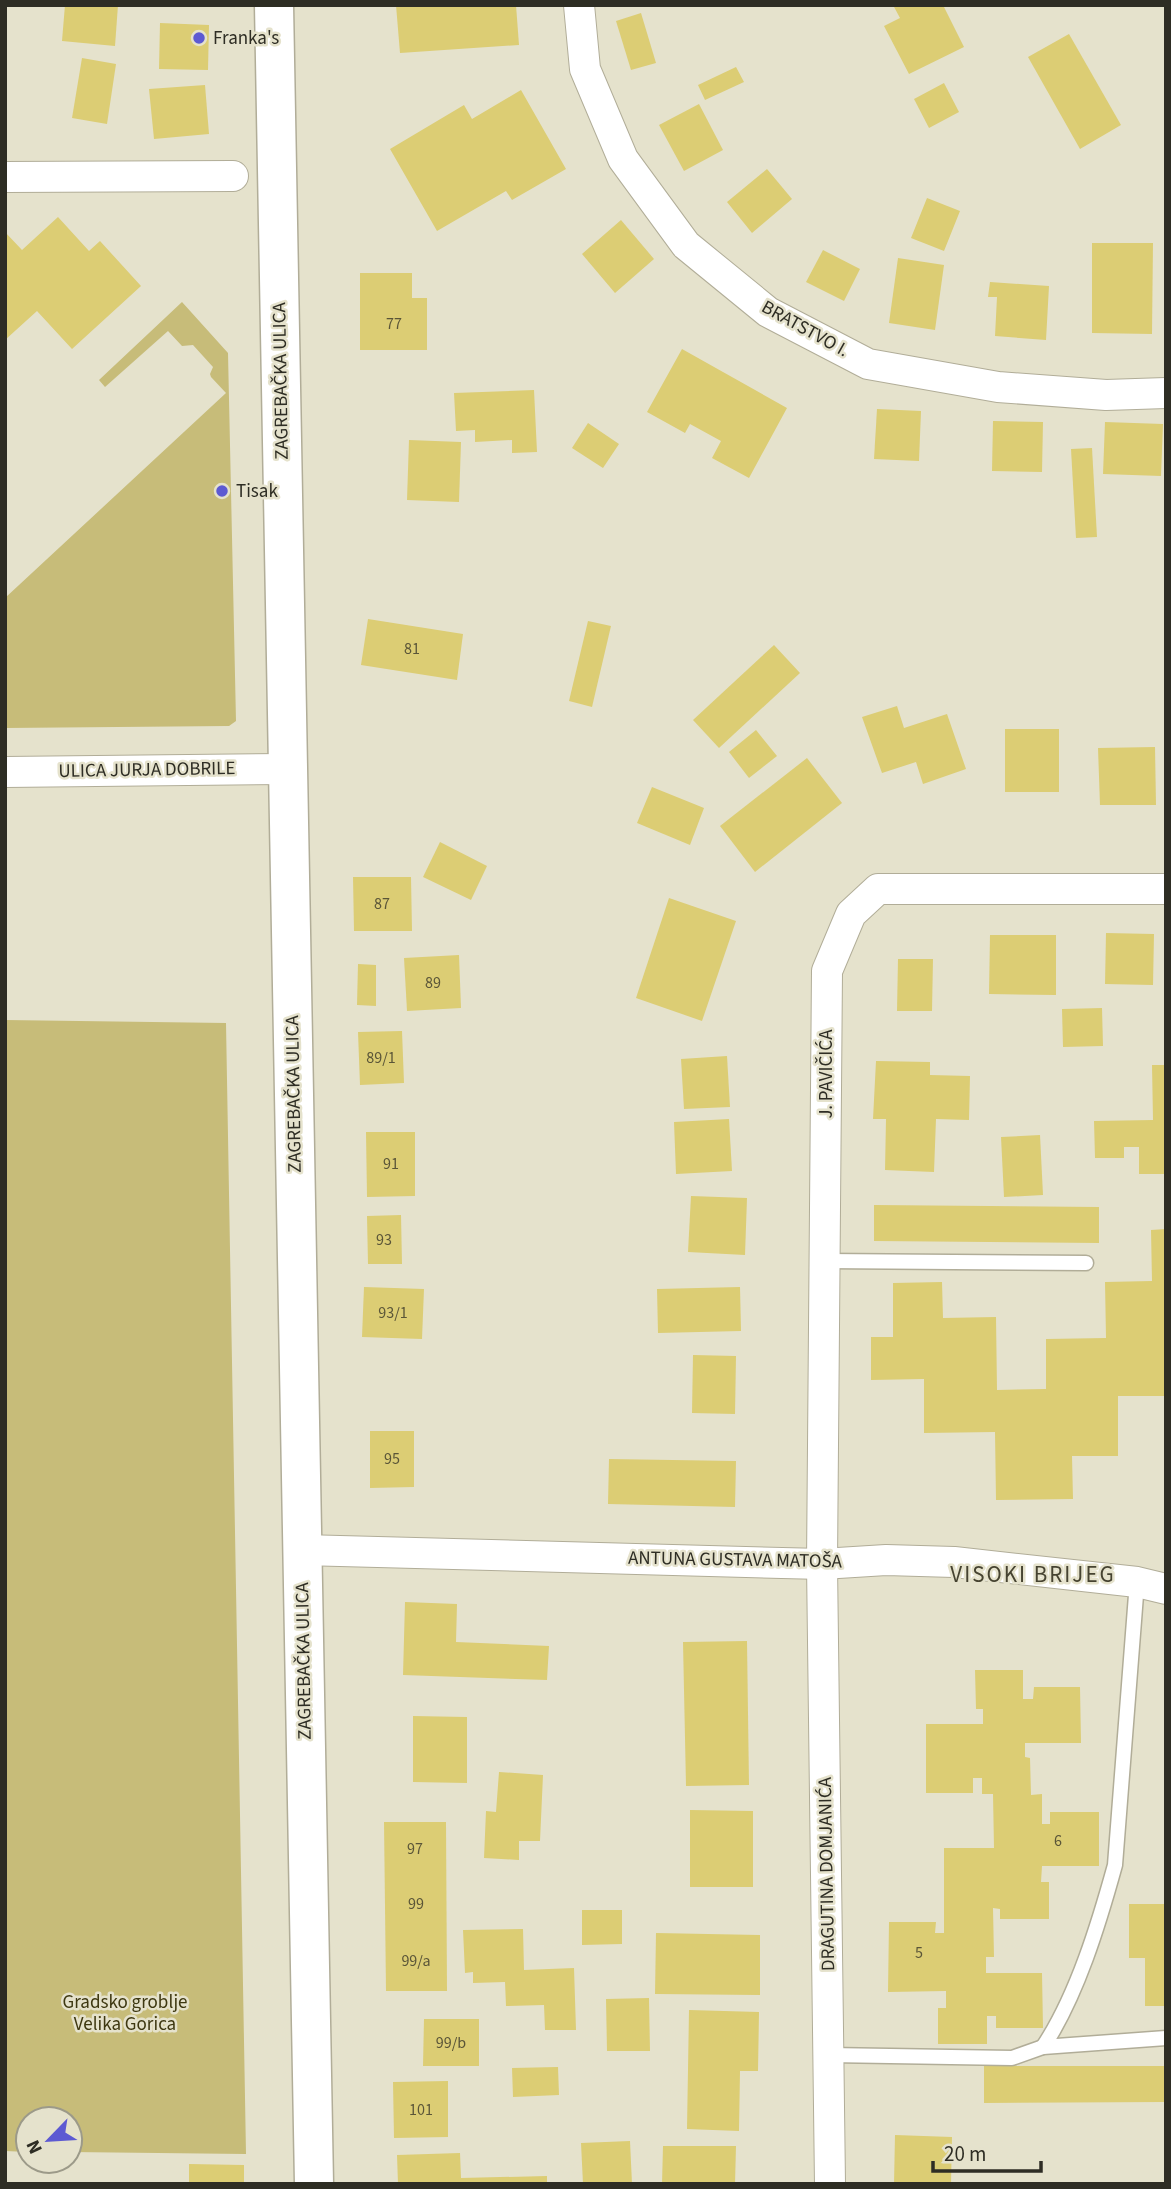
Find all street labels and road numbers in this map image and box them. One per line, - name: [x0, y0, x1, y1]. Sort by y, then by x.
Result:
- street label: BRATSTVO I.: [756, 294, 854, 364]
- street label: ZAGREBAČKA ULICA: [266, 301, 296, 460]
- street label: ULICA JURJA DOBRILE: [58, 755, 236, 785]
- street label: ZAGREBAČKA ULICA: [279, 1014, 309, 1173]
- street label: J. PAVIČIĆA: [813, 1029, 840, 1118]
- street label: ANTUNA GUSTAVA MATOŠA: [628, 1545, 843, 1575]
- street label: ZAGREBAČKA ULICA: [289, 1581, 319, 1740]
- street label: DRAGUTINA DOMJANIĆA: [812, 1776, 842, 1971]

